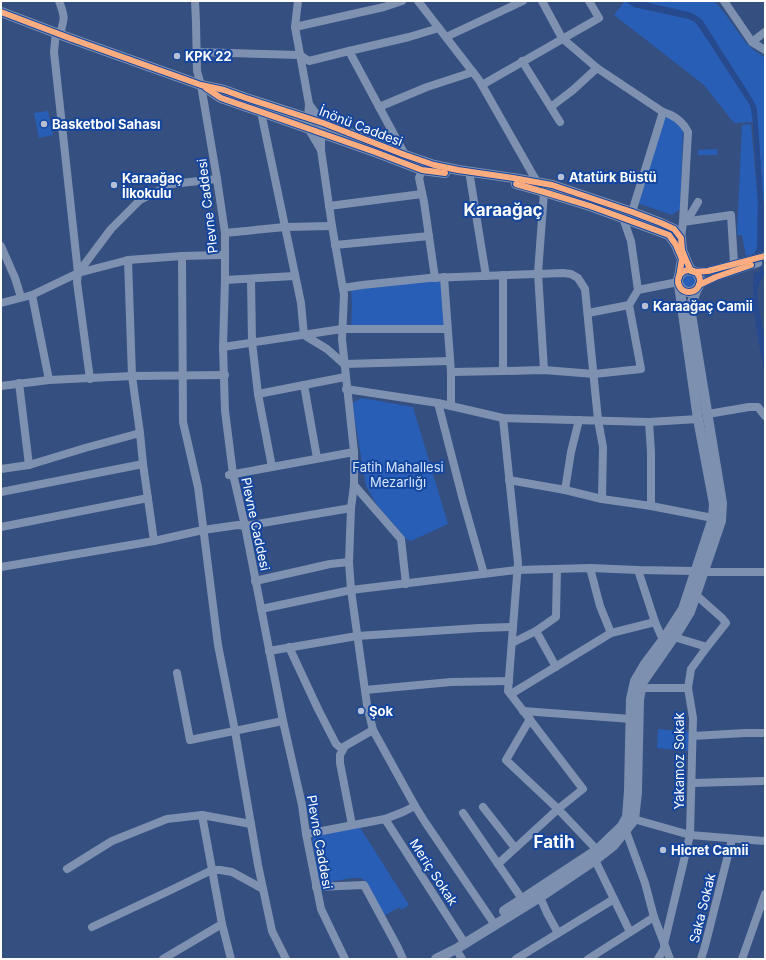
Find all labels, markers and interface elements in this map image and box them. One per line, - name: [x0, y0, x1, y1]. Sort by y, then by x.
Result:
- place label: KPK 22: [185, 48, 232, 64]
- marker: KPK 22: [172, 51, 182, 61]
- street label: İnönü Caddesi: [317, 103, 405, 149]
- place label: Basketbol Sahası: [52, 116, 161, 132]
- marker: Basketbol Sahası: [39, 119, 49, 129]
- street label: Plevne Caddesi: [193, 158, 221, 254]
- place label: Atatürk Büstü: [569, 169, 657, 185]
- place label: Karaağaç İlkokulu: [122, 170, 183, 201]
- marker: Atatürk Büstü: [556, 172, 566, 182]
- marker: Karaağaç İlkokulu: [109, 180, 119, 190]
- district label: Karaağaç: [463, 200, 543, 220]
- place label: Karaağaç Camii: [653, 298, 753, 314]
- marker: Karaağaç Camii: [640, 301, 650, 311]
- park label: Fatih Mahallesi Mezarlığı: [352, 459, 444, 490]
- street label: Plevne Caddesi: [238, 476, 274, 572]
- place label: Şok: [369, 703, 393, 719]
- marker: Şok: [356, 706, 366, 716]
- street label: Yakamoz Sokak: [671, 712, 687, 810]
- street label: Plevne Caddesi: [304, 794, 336, 890]
- district label: Fatih: [534, 832, 574, 852]
- street label: Meriç Sokak: [406, 836, 462, 908]
- place label: Hicret Camii: [671, 842, 749, 858]
- marker: Hicret Camii: [658, 845, 668, 855]
- street label: Saka Sokak: [686, 871, 718, 945]

